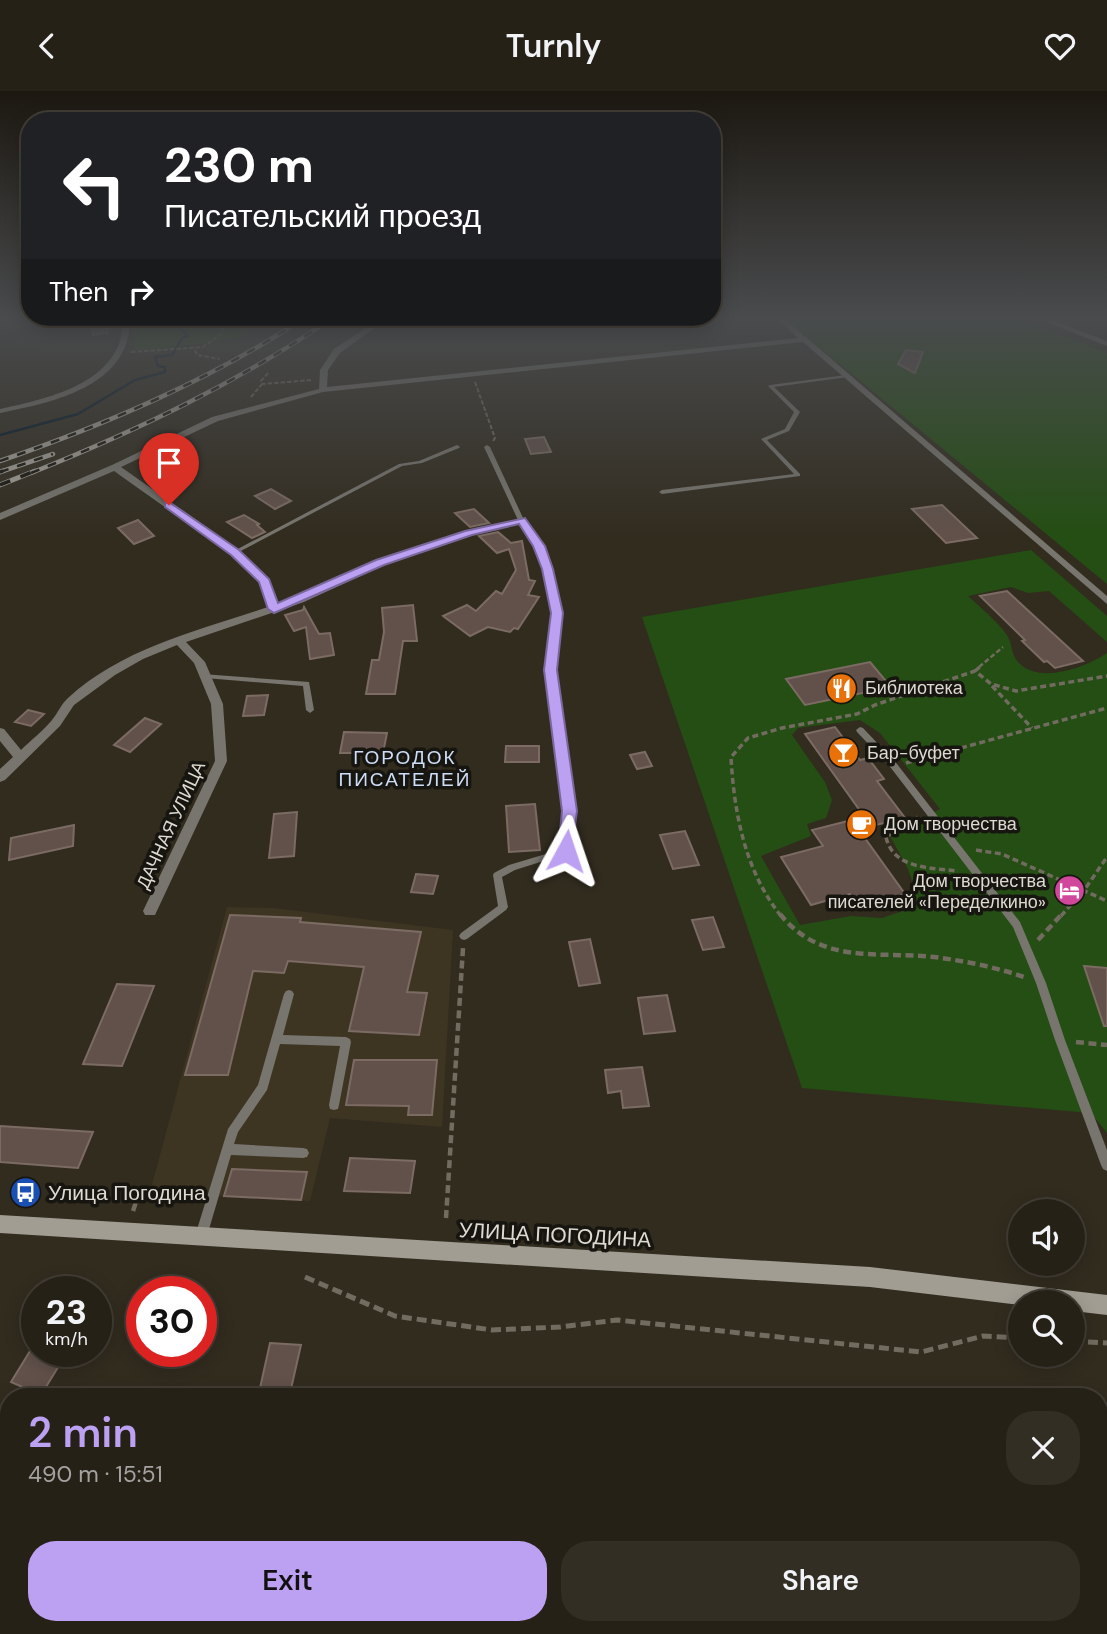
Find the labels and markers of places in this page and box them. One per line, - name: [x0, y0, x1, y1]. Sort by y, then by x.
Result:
- pin: [139, 433, 199, 505]
- restaurant icon: Библиотека: [825, 671, 859, 705]
- place label: Библиотека: [865, 676, 964, 700]
- bar icon: Бар-буфет: [827, 736, 861, 770]
- place label: Бар-буфет: [867, 741, 960, 765]
- cafe icon: Дом творчества: [844, 807, 878, 841]
- place label: Дом творчества: [884, 812, 1018, 836]
- place label: Дом творчества писателей «Переделкино»: [828, 869, 1047, 914]
- hotel icon: Дом творчества писателей «Переделкино»: [1052, 874, 1086, 908]
- bus stop icon: Улица Погодина: [8, 1176, 42, 1210]
- place label: Улица Погодина: [48, 1179, 206, 1207]

